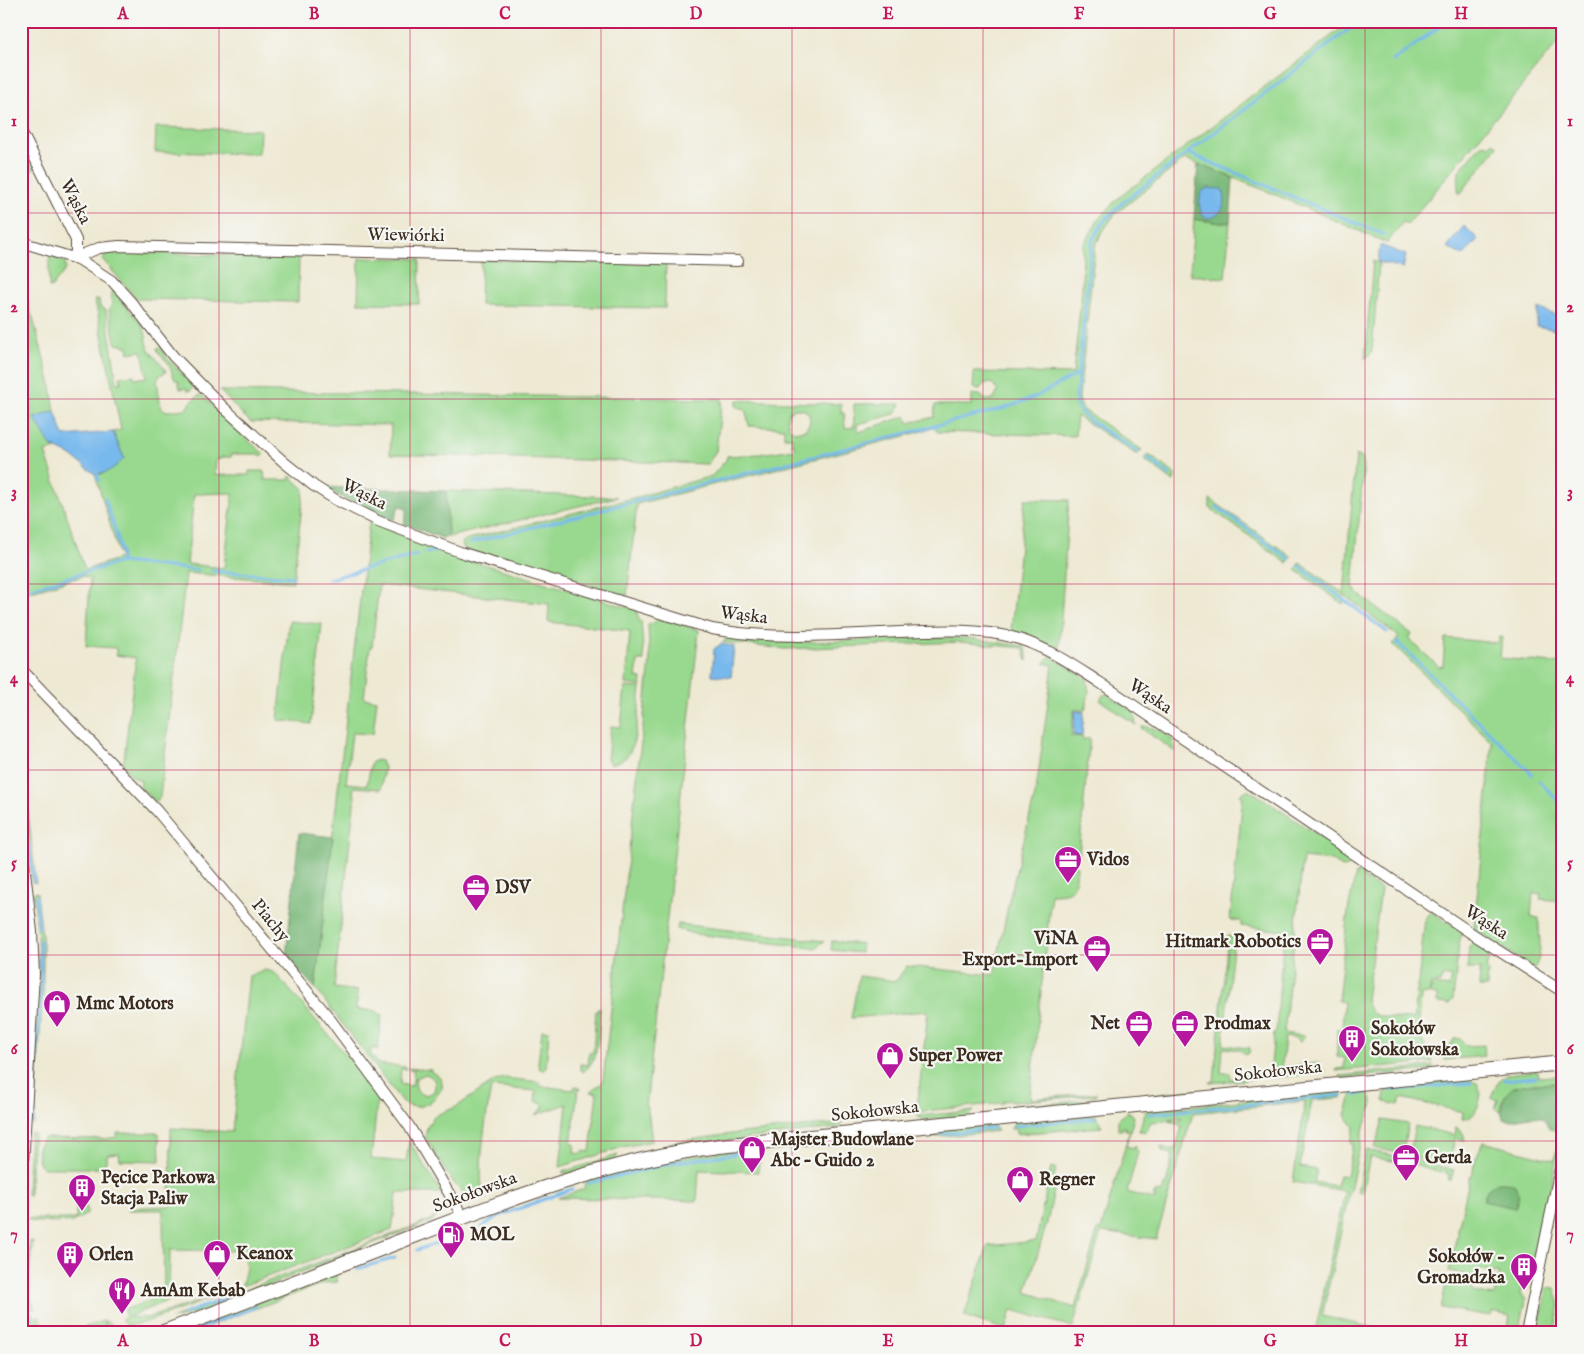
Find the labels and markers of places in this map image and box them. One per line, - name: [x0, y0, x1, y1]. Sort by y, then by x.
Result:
- office icon: Vidos: [1053, 845, 1083, 884]
- place label: Vidos: [1086, 849, 1130, 872]
- office icon: DSV: [461, 873, 491, 912]
- place label: DSV: [495, 877, 532, 900]
- office icon: Hitmark Robotics: [1305, 927, 1335, 966]
- place label: ViNA Export-Import: [962, 928, 1079, 972]
- place label: Hitmark Robotics: [1165, 931, 1302, 954]
- office icon: ViNA Export-Import: [1082, 934, 1112, 973]
- shop icon: Mmc Motors: [42, 989, 72, 1028]
- place label: Mmc Motors: [76, 993, 174, 1016]
- office icon: Net: [1124, 1009, 1154, 1048]
- office icon: Prodmax: [1170, 1009, 1200, 1048]
- place label: Net: [1089, 1013, 1121, 1036]
- place label: Prodmax: [1204, 1013, 1271, 1036]
- place label: Sokołów Sokołowska: [1371, 1018, 1460, 1062]
- building icon: Sokołów Sokołowska: [1337, 1024, 1367, 1063]
- shop icon: Super Power: [875, 1041, 905, 1080]
- place label: Super Power: [909, 1045, 1003, 1068]
- place label: Majster Budowlane Abc – Guido 2: [770, 1129, 915, 1173]
- shop icon: Majster Budowlane Abc – Guido 2: [737, 1135, 767, 1174]
- office icon: Gerda: [1391, 1143, 1421, 1182]
- place label: Gerda: [1425, 1147, 1473, 1170]
- shop icon: Regner: [1005, 1165, 1035, 1204]
- place label: Pęcice Parkowa Stacja Paliw: [101, 1167, 216, 1211]
- place label: Regner: [1039, 1169, 1095, 1192]
- building icon: Pęcice Parkowa Stacja Paliw: [67, 1173, 97, 1212]
- fuel station icon: MOL: [436, 1220, 466, 1259]
- place label: MOL: [470, 1224, 515, 1247]
- shop icon: Keanox: [202, 1239, 232, 1278]
- building icon: Orlen: [55, 1240, 85, 1279]
- place label: Keanox: [236, 1243, 293, 1266]
- place label: Orlen: [89, 1244, 134, 1267]
- place label: Sokołów - Gromadzka: [1417, 1246, 1506, 1290]
- building icon: Sokołów - Gromadzka: [1509, 1252, 1539, 1291]
- restaurant icon: AmAm Kebab: [107, 1276, 137, 1315]
- place label: AmAm Kebab: [140, 1280, 246, 1303]

